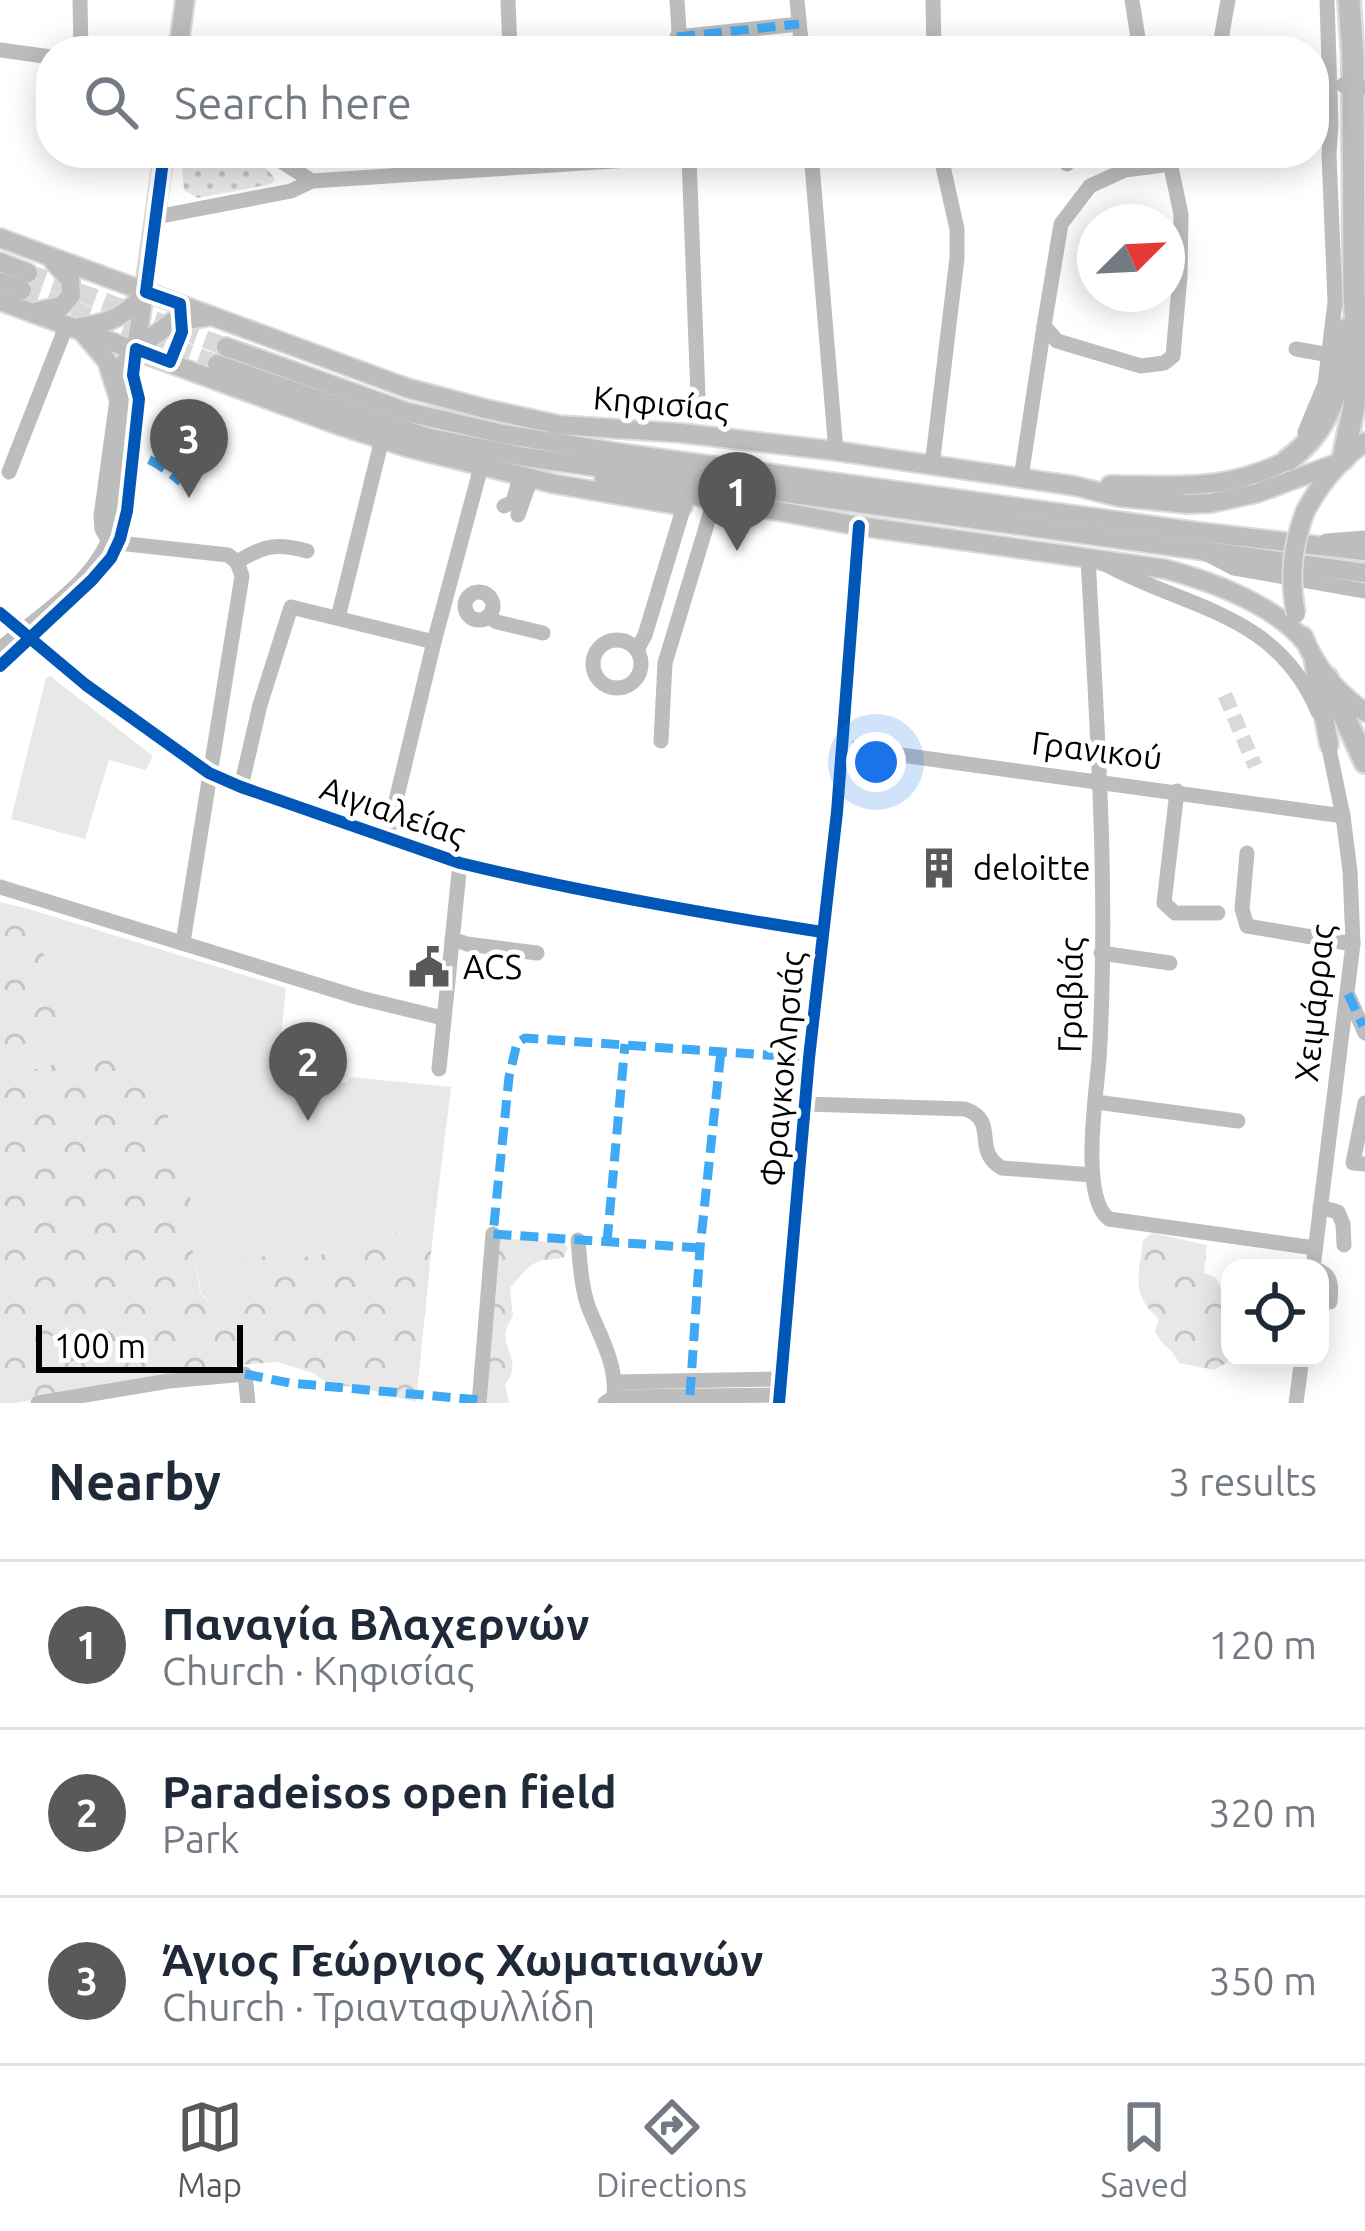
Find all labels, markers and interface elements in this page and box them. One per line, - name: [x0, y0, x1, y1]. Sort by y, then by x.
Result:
- search box: [36, 36, 1329, 168]
- icon: search: [78, 69, 144, 135]
- text: Search here: [174, 77, 412, 128]
- north arrow: [1077, 204, 1185, 312]
- street label: Κηφισίας: [592, 378, 730, 428]
- pin: 3: [150, 399, 228, 498]
- pin: 1: [698, 452, 776, 551]
- street label: Γρανικού: [1030, 723, 1164, 776]
- your location: [846, 732, 906, 792]
- street label: Αιγιαλείας: [315, 768, 471, 854]
- building icon: deloitte: [916, 845, 962, 891]
- place label: deloitte: [973, 849, 1091, 886]
- street label: Χειμάρρας: [1287, 922, 1341, 1084]
- street label: Γραβιάς: [1050, 937, 1090, 1053]
- public building icon: ACS: [406, 944, 452, 990]
- place label: ACS: [463, 948, 522, 985]
- street label: Φραγκοκλησιάς: [753, 950, 811, 1188]
- pin: 2: [269, 1022, 347, 1121]
- map controls: [1221, 1259, 1329, 1367]
- button: locate: [1221, 1259, 1329, 1367]
- scale bar: [36, 1319, 243, 1372]
- text: 100 m: [54, 1327, 146, 1364]
- text: Nearby: [48, 1452, 221, 1510]
- text: 3 results: [1168, 1460, 1317, 1503]
- text: Παναγία Βλαχερνών: [162, 1598, 589, 1649]
- text: 1: [76, 1623, 98, 1666]
- text: 120 m: [1208, 1623, 1317, 1666]
- text: Church · Κηφισίας: [162, 1649, 474, 1692]
- text: Paradeisos open field: [162, 1766, 617, 1817]
- text: 2: [76, 1791, 98, 1834]
- text: 320 m: [1208, 1791, 1317, 1834]
- text: Park: [162, 1817, 240, 1860]
- text: Άγιος Γεώργιος Χωματιανών: [162, 1934, 763, 1985]
- text: 3: [76, 1959, 98, 2002]
- text: 350 m: [1208, 1959, 1317, 2002]
- text: Church · Τριανταφυλλίδη: [162, 1985, 595, 2028]
- tab: Map: [177, 2094, 243, 2203]
- tab: Directions: [596, 2094, 747, 2203]
- tab: Saved: [1100, 2094, 1188, 2203]

